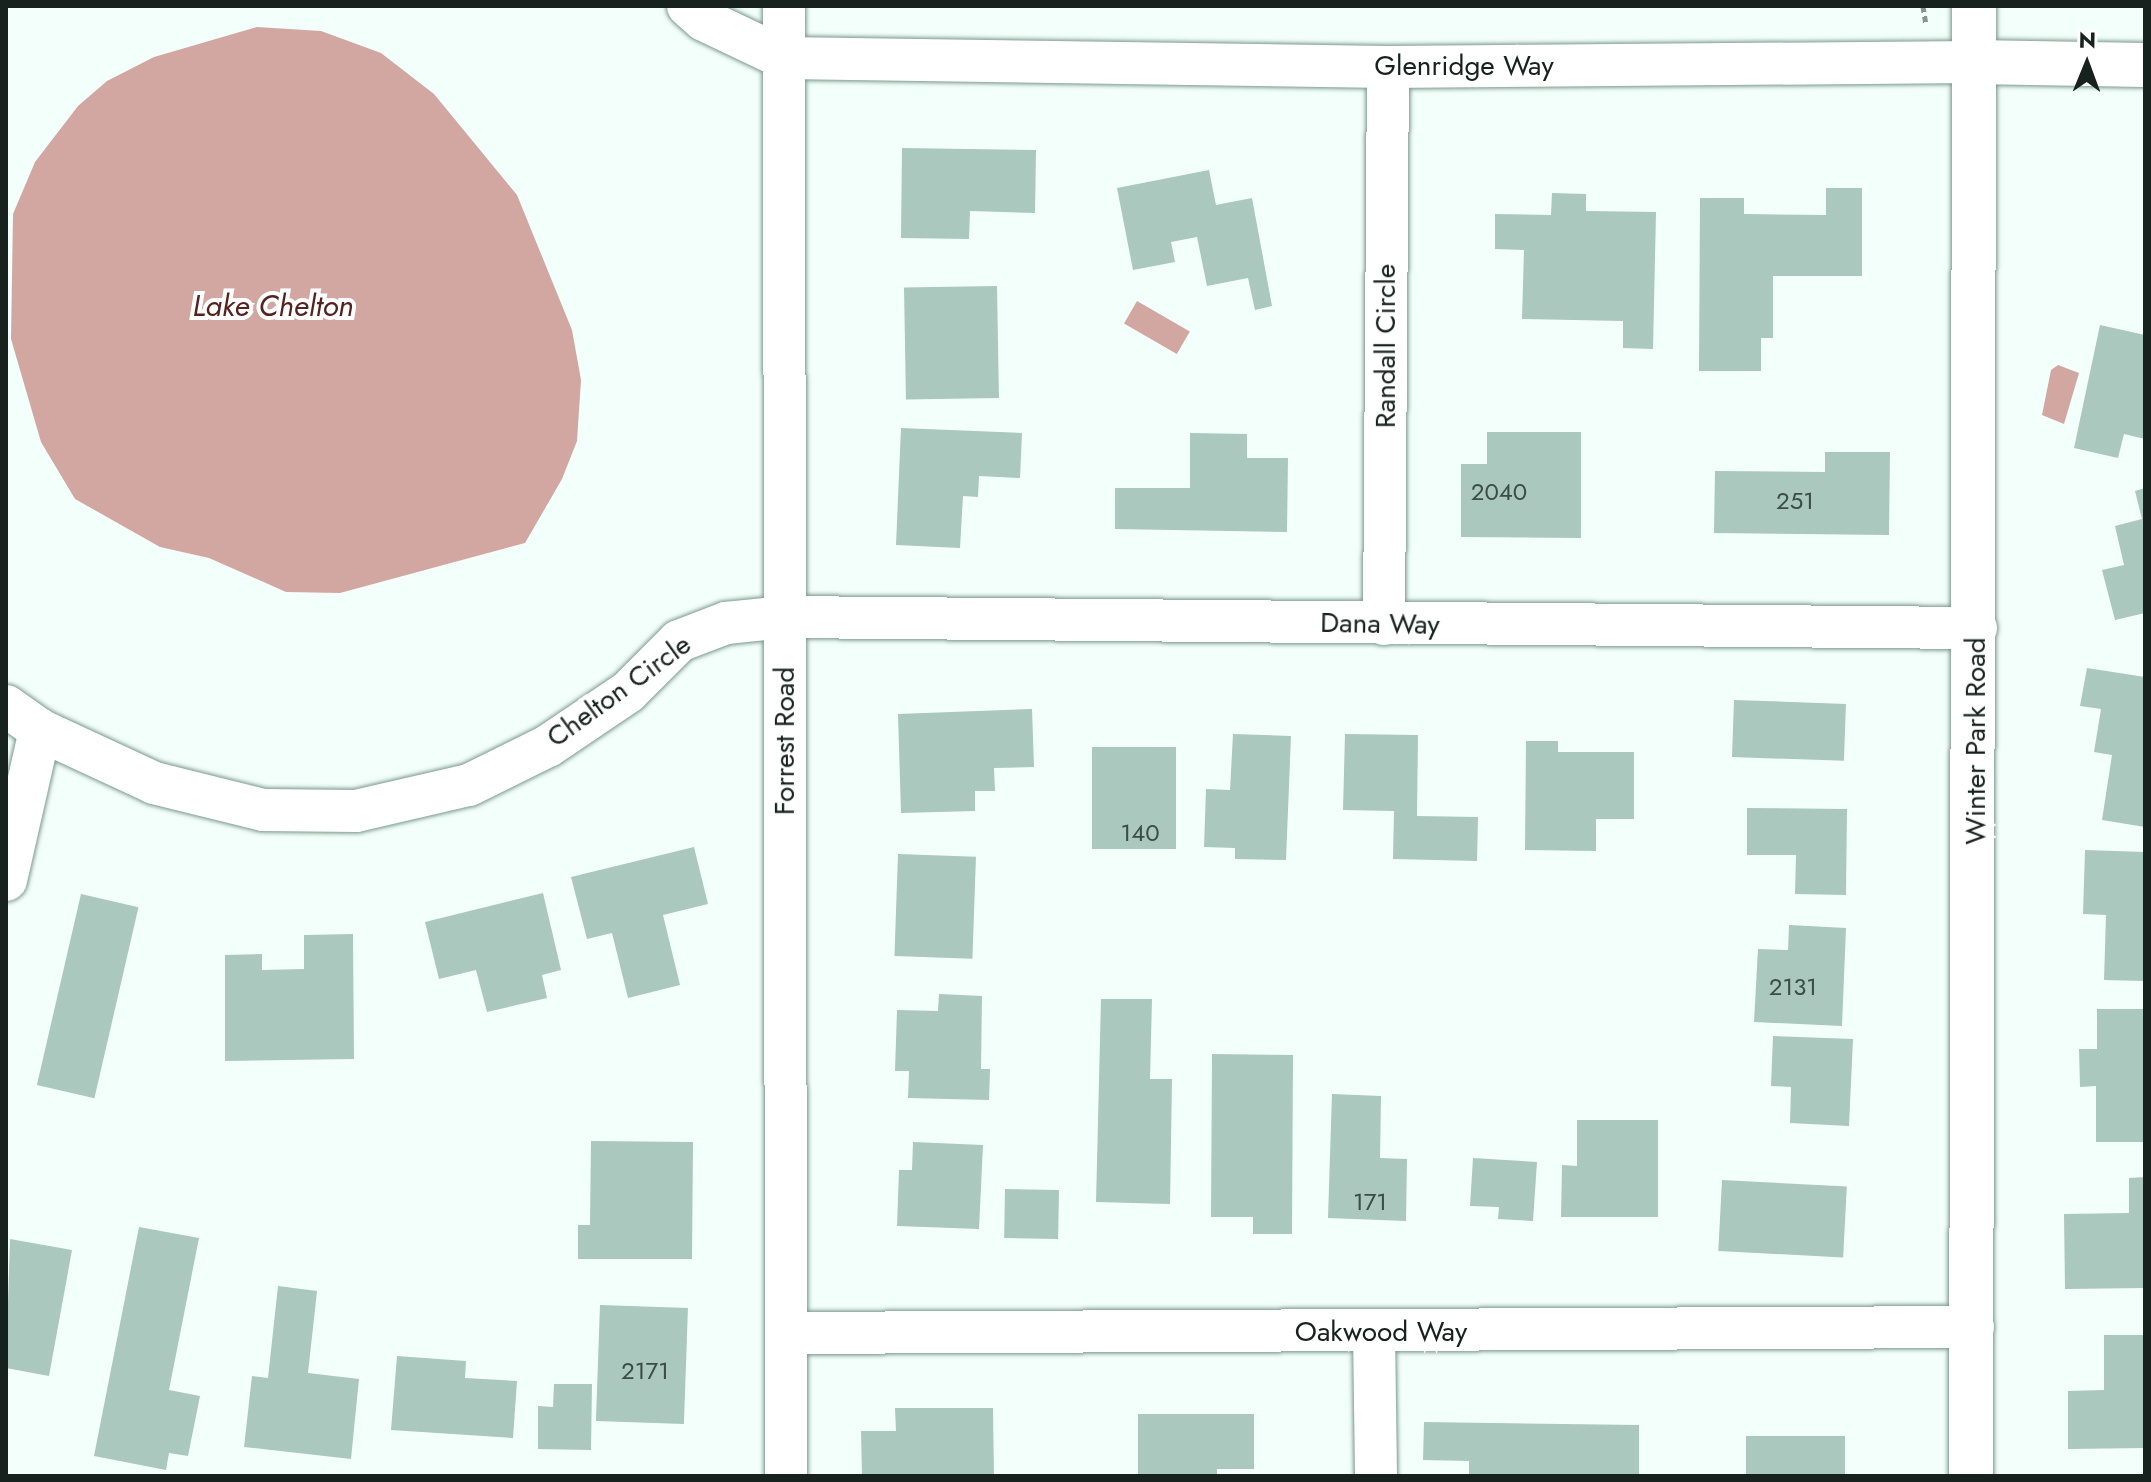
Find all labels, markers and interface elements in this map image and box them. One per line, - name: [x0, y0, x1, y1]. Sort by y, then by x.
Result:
- north arrow: [2047, 24, 2127, 104]
- text: N: [2078, 24, 2096, 56]
- street label: Glenridge Way: [1374, 49, 1554, 83]
- street label: Randall Circle: [1369, 264, 1403, 428]
- water label: Lake Chelton: [192, 288, 354, 324]
- house number: 2040: [1471, 478, 1527, 506]
- house number: 251: [1776, 487, 1814, 515]
- street label: Dana Way: [1320, 606, 1440, 642]
- street label: Chelton Circle: [540, 628, 698, 754]
- street label: Winter Park Road: [1959, 637, 1993, 845]
- street label: Forrest Road: [768, 667, 802, 815]
- house number: 140: [1120, 819, 1160, 847]
- house number: 2131: [1769, 973, 1817, 1001]
- house number: 171: [1353, 1188, 1387, 1216]
- street label: Oakwood Way: [1295, 1315, 1467, 1349]
- house number: 2171: [621, 1357, 669, 1385]

